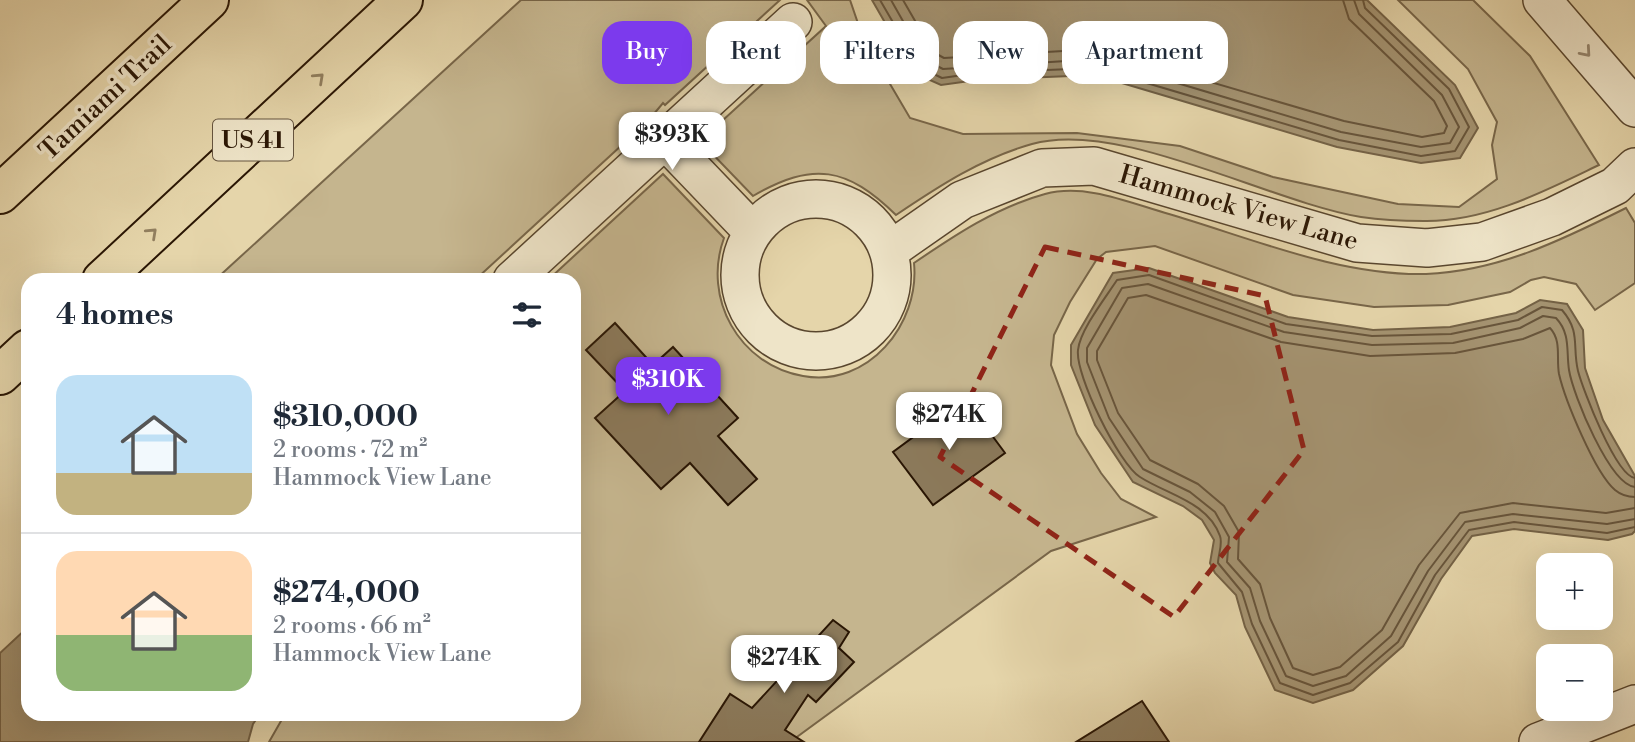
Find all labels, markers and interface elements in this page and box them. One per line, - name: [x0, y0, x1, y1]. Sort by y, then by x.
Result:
- chip: Buy: [602, 21, 692, 84]
- chip: Rent: [706, 21, 806, 84]
- chip: Filters: [820, 21, 939, 84]
- chip: New: [953, 21, 1048, 84]
- chip: Apartment: [1062, 21, 1228, 84]
- street label: Tamiami Trail: [33, 28, 179, 167]
- one-way arrow: [1578, 43, 1590, 56]
- one-way arrow: [311, 74, 324, 87]
- pin: $393K: [623, 113, 721, 172]
- road number: US 41: [213, 120, 293, 160]
- text: $393K: [635, 121, 709, 149]
- street label: Hammock View Lane: [1115, 159, 1362, 257]
- one-way arrow: [144, 229, 157, 242]
- text: 4 homes: [56, 296, 173, 334]
- icon: filters: [508, 296, 546, 334]
- pin: $310K: [619, 358, 717, 417]
- text: $310K: [632, 366, 704, 394]
- pin: $274K: [900, 392, 998, 452]
- text: $310,000: [273, 398, 418, 436]
- text: $274K: [912, 401, 986, 429]
- icon: home: [112, 403, 196, 487]
- text: 2 rooms · 72 m²: [273, 436, 427, 464]
- text: Hammock View Lane: [273, 464, 492, 492]
- map controls: [1536, 553, 1613, 721]
- button: +: [1536, 553, 1613, 630]
- text: $274,000: [273, 574, 420, 612]
- icon: home: [112, 579, 196, 663]
- text: 2 rooms · 66 m²: [273, 612, 431, 640]
- pin: $274K: [735, 636, 833, 695]
- text: Hammock View Lane: [273, 640, 492, 668]
- text: $274K: [747, 644, 821, 672]
- button: −: [1536, 644, 1613, 721]

